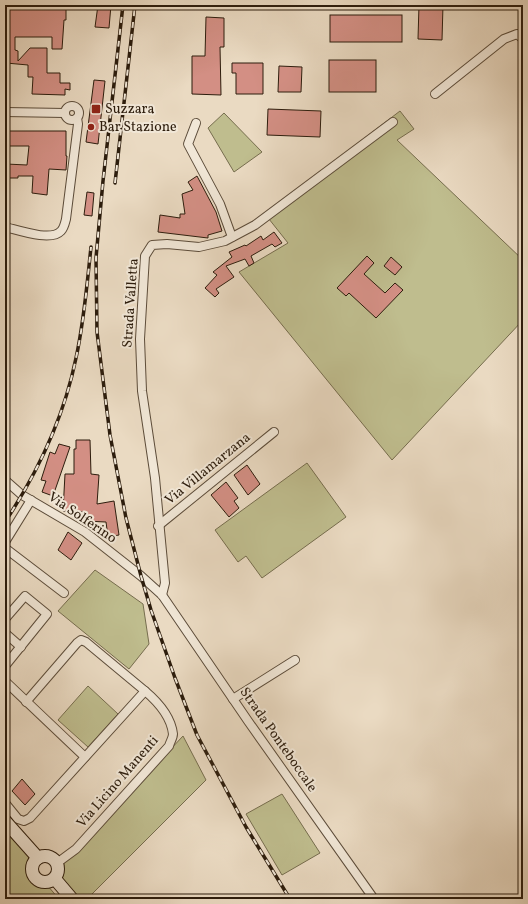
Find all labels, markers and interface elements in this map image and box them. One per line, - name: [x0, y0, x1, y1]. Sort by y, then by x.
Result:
- place label: Suzzara: [105, 100, 154, 119]
- marker: Suzzara: [90, 103, 102, 115]
- place label: Bar Stazione: [99, 118, 177, 137]
- marker: Bar Stazione: [86, 122, 96, 132]
- street label: Strada Valletta: [118, 258, 144, 348]
- street label: Via Villamarzana: [161, 428, 255, 510]
- street label: Via Solferino: [44, 488, 120, 548]
- street label: Strada Ponteboccale: [235, 684, 321, 796]
- street label: Via Licino Manenti: [73, 732, 163, 832]

